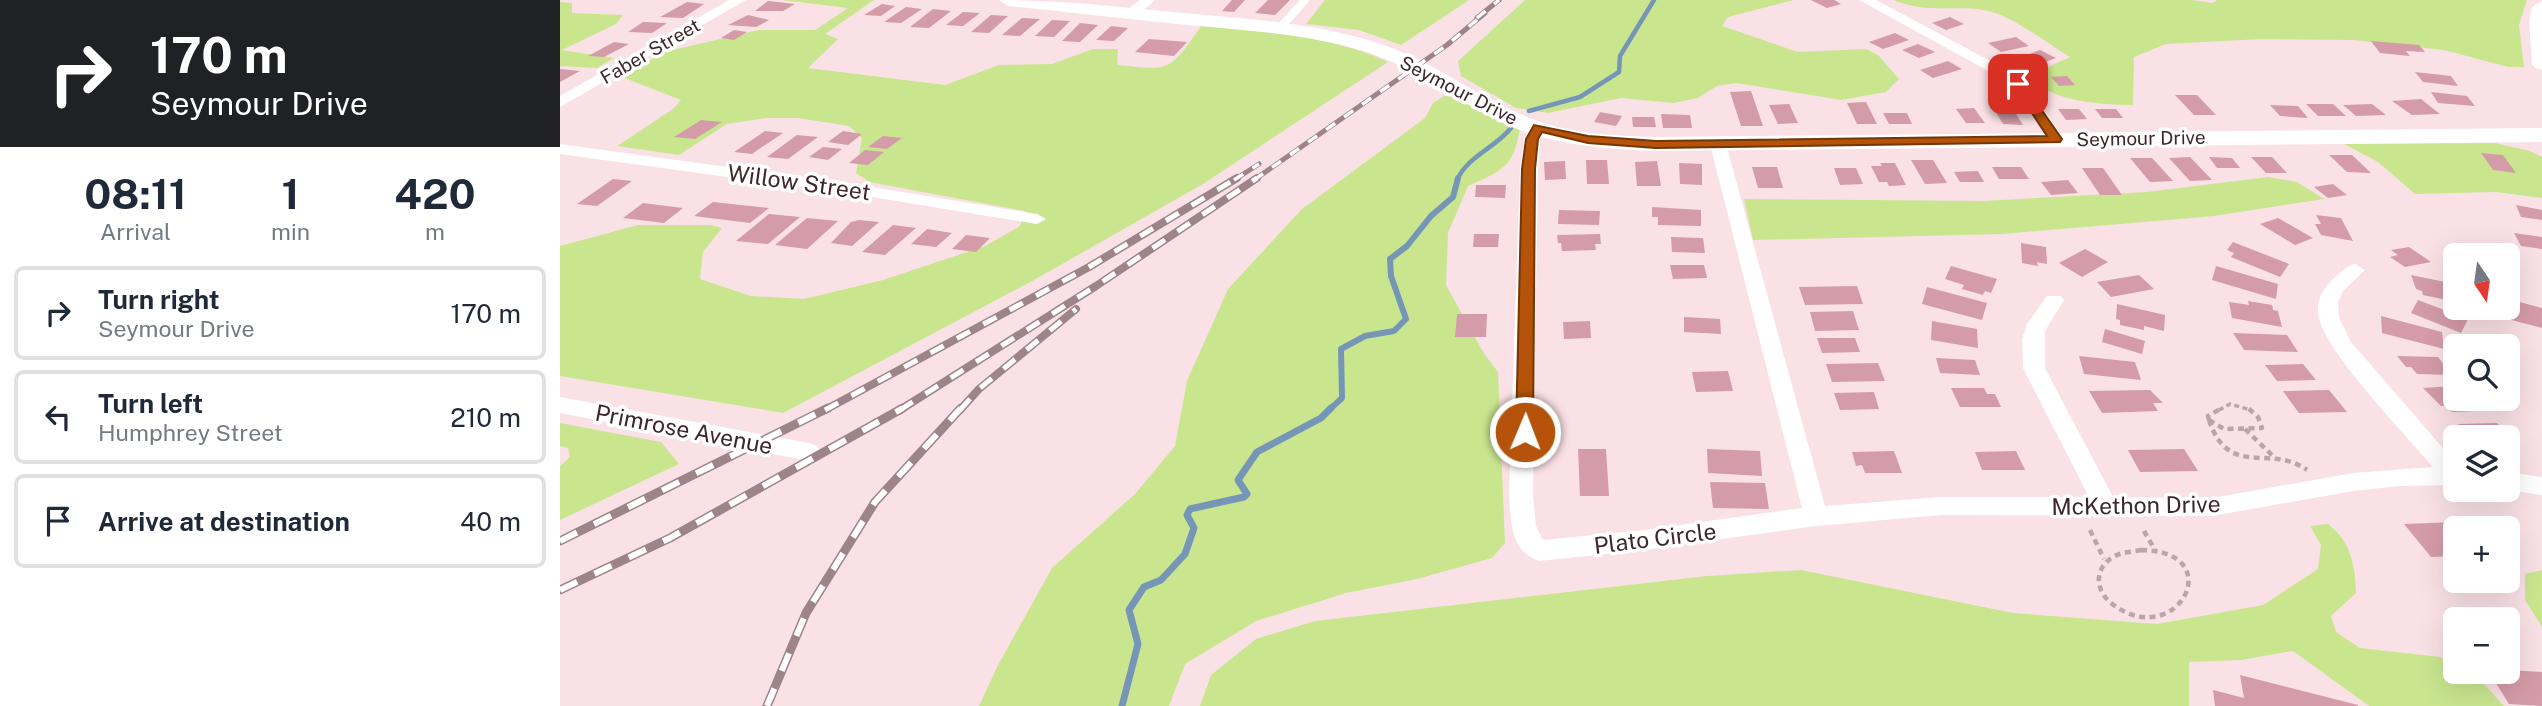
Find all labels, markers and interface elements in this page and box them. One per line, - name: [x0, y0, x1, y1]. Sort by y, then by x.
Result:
- street label: Faber Street: [596, 14, 704, 88]
- text: 170 m: [150, 26, 288, 84]
- icon: right: [35, 28, 126, 119]
- street label: Seymour Drive: [1396, 51, 1522, 129]
- pin: [1988, 54, 2048, 114]
- icon: arrive: [1999, 65, 2037, 103]
- text: Seymour Drive: [150, 85, 368, 122]
- street label: Seymour Drive: [2076, 126, 2206, 150]
- street label: Willow Street: [726, 159, 872, 205]
- text: 08:11: [84, 169, 187, 218]
- text: 1: [282, 169, 300, 218]
- text: 420: [394, 169, 476, 218]
- text: Arrival: [100, 218, 171, 245]
- text: min: [271, 218, 310, 245]
- text: m: [425, 218, 445, 245]
- north arrow: [2443, 243, 2520, 320]
- map controls: [2443, 243, 2520, 684]
- text: Turn right: [98, 284, 220, 315]
- icon: right: [39, 294, 77, 332]
- text: 170 m: [451, 298, 521, 329]
- text: Seymour Drive: [98, 315, 255, 342]
- button: search: [2443, 334, 2520, 411]
- text: Turn left: [98, 388, 203, 419]
- position arrow: [1488, 395, 1562, 469]
- icon: left: [39, 398, 77, 436]
- street label: Primrose Avenue: [593, 399, 775, 459]
- text: 210 m: [450, 402, 521, 433]
- text: Humphrey Street: [98, 419, 283, 446]
- button: layers: [2443, 425, 2520, 502]
- street label: McKethon Drive: [2051, 490, 2221, 520]
- icon: arrive: [39, 502, 77, 540]
- text: Arrive at destination: [98, 506, 350, 537]
- text: 40 m: [460, 506, 521, 537]
- button: +: [2443, 516, 2520, 593]
- street label: Plato Circle: [1592, 517, 1718, 559]
- button: −: [2443, 607, 2520, 684]

